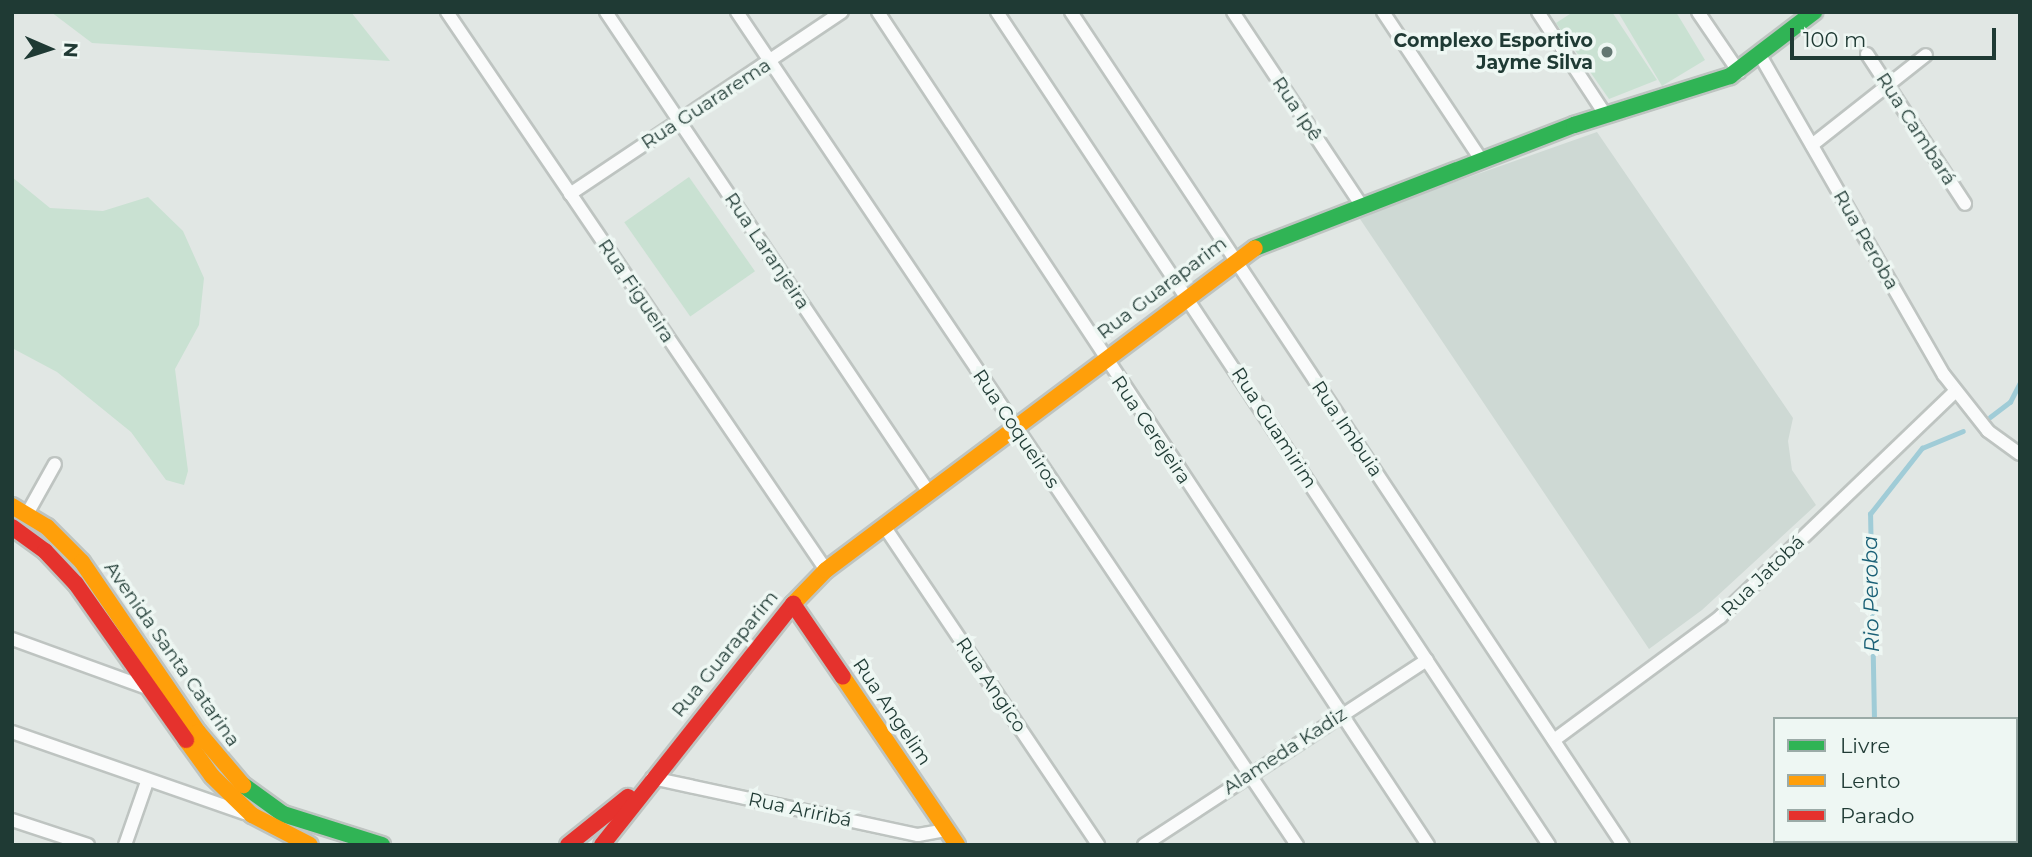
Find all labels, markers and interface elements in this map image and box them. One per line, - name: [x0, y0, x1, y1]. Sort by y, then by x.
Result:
- north arrow: [14, 14, 84, 84]
- scale bar: [1794, 14, 2000, 58]
- text: 100 m: [1803, 27, 1866, 52]
- place label: Complexo Esportivo Jayme Silva: [1394, 30, 1593, 74]
- text: N: [59, 42, 82, 58]
- marker: Complexo Esportivo Jayme Silva: [1599, 44, 1615, 60]
- street label: Rua Guararema: [637, 54, 775, 154]
- street label: Rua Cambará: [1871, 68, 1961, 190]
- street label: Rua Ipê: [1267, 72, 1327, 146]
- street label: Rua Peroba: [1828, 186, 1904, 294]
- street label: Rua Laranjeira: [720, 188, 814, 314]
- street label: Rua Guaraparim: [1093, 232, 1231, 344]
- street label: Rua Figueira: [593, 235, 679, 347]
- street label: Rua Guamirim: [1226, 363, 1322, 493]
- street label: Rua Coqueiros: [968, 365, 1064, 493]
- street label: Rua Cerejeira: [1106, 371, 1196, 489]
- street label: Rua Imbuia: [1307, 377, 1387, 481]
- street label: Rua Jatobá: [1717, 531, 1809, 621]
- water label: Rio Peroba: [1857, 535, 1885, 653]
- street label: Avenida Santa Catarina: [99, 557, 245, 751]
- street label: Rua Guaraparim: [667, 586, 783, 722]
- street label: Rua Angico: [951, 633, 1031, 737]
- street label: Rua Angelim: [848, 654, 936, 770]
- street label: Alameda Kadiz: [1219, 703, 1351, 799]
- legend: [1773, 717, 2018, 843]
- text: Livre: [1840, 733, 1890, 758]
- text: Lento: [1840, 768, 1900, 793]
- street label: Rua Ariribá: [746, 788, 854, 832]
- text: Parado: [1840, 803, 1915, 828]

